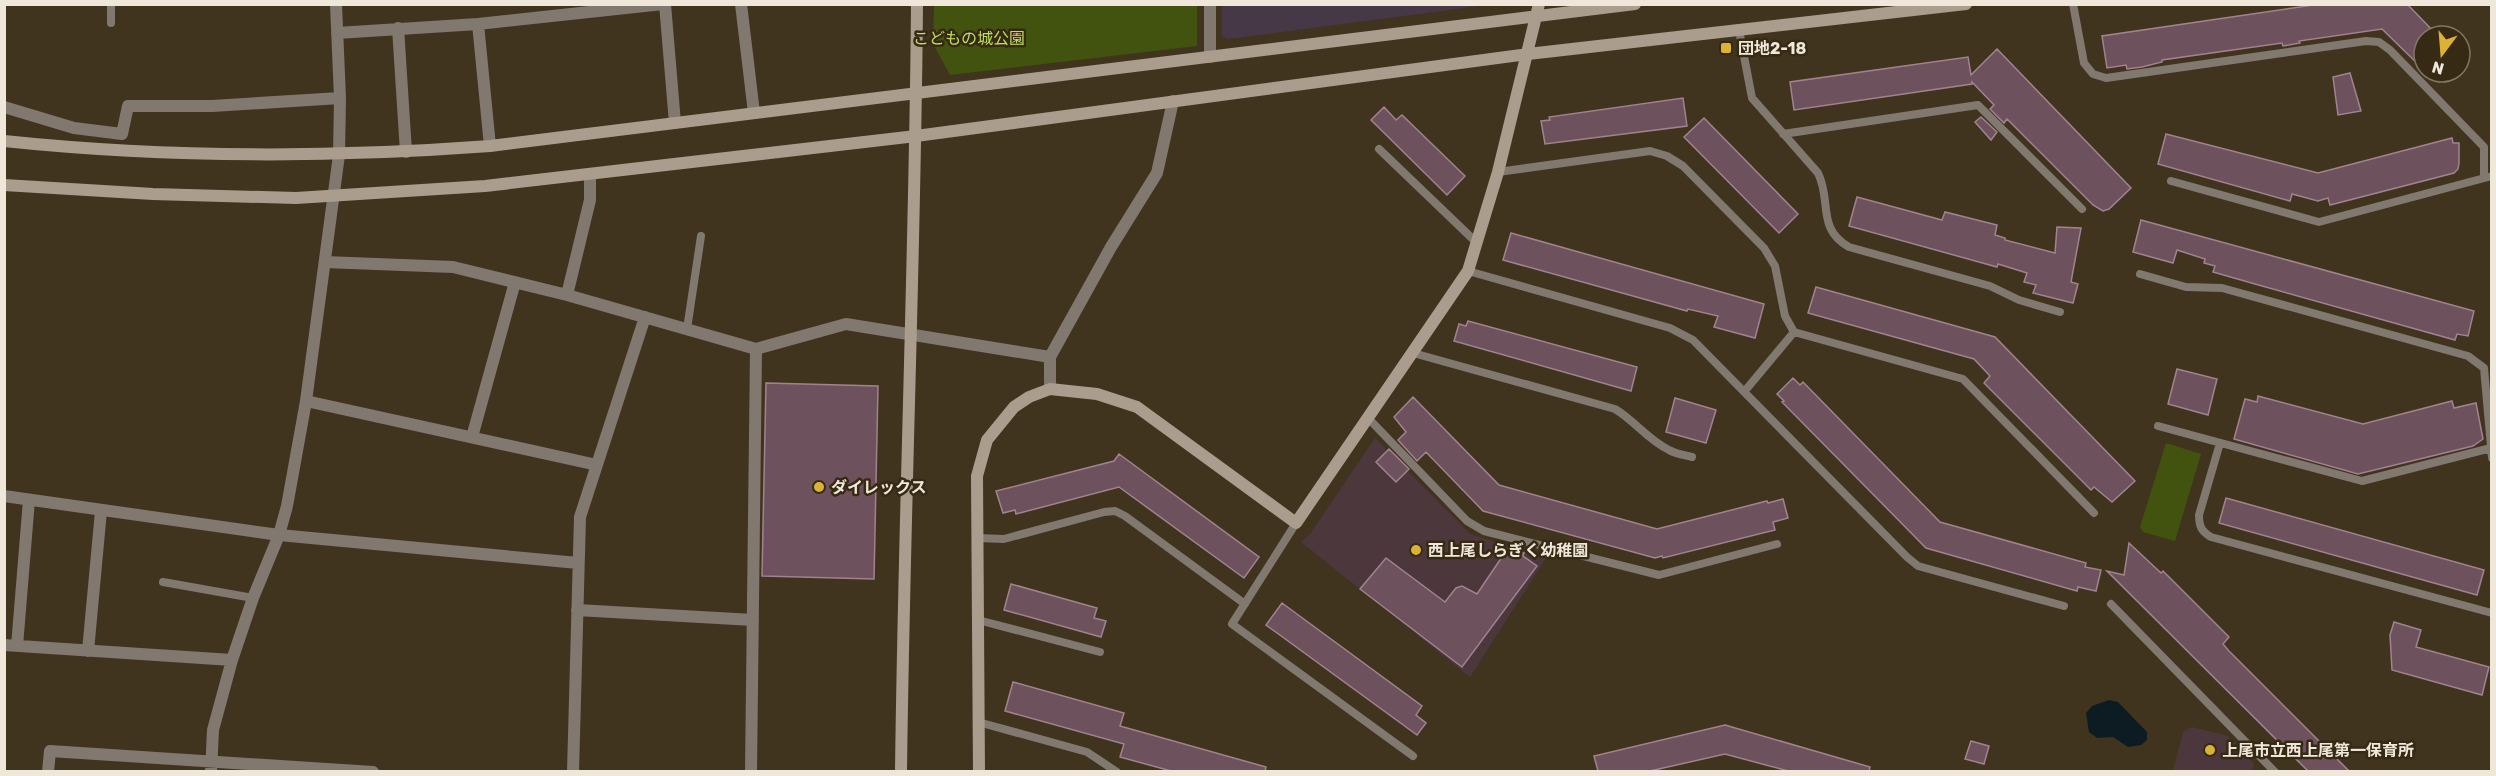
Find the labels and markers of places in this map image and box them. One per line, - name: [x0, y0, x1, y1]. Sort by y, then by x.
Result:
- place label: 団地2-18: [1738, 39, 1806, 58]
- marker: 団地2-18: [1719, 41, 1733, 55]
- place label: ダイレックス: [831, 478, 927, 497]
- marker: ダイレックス: [812, 480, 826, 494]
- place label: 西上尾しらぎく幼稚園: [1428, 541, 1588, 560]
- marker: 西上尾しらぎく幼稚園: [1409, 543, 1423, 557]
- place label: 上尾市立西上尾第一保育所: [2222, 741, 2414, 760]
- marker: 上尾市立西上尾第一保育所: [2203, 743, 2217, 757]

